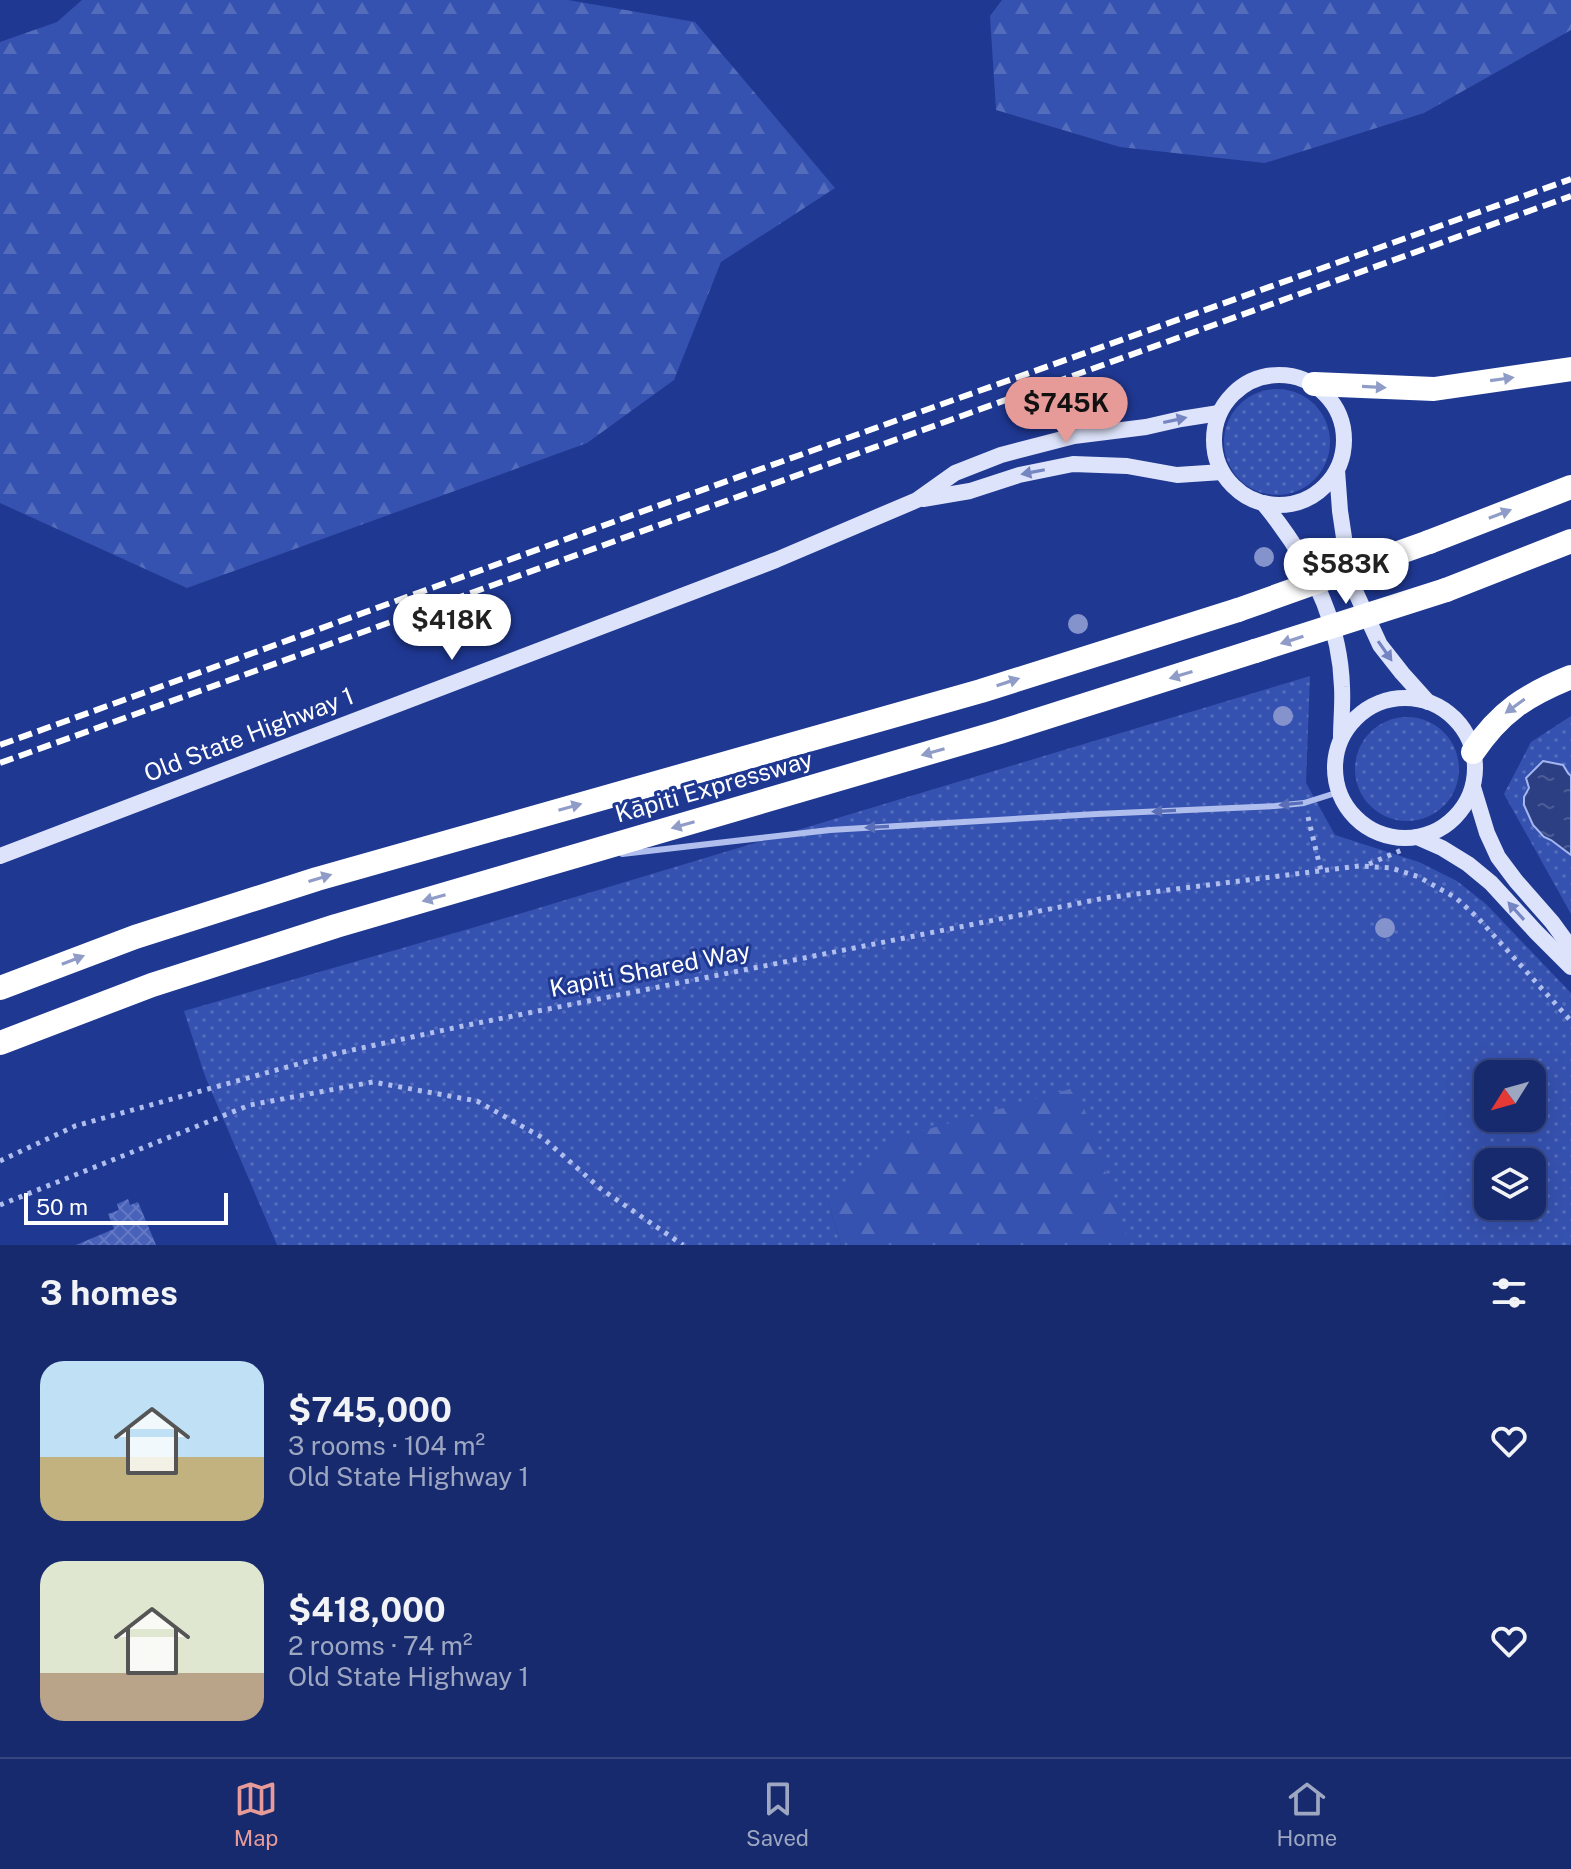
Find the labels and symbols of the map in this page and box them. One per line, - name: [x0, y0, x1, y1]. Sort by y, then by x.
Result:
- one-way arrow: [1490, 372, 1515, 385]
- pin: $745K: [1010, 377, 1122, 445]
- one-way arrow: [1362, 380, 1387, 393]
- one-way arrow: [1163, 414, 1188, 426]
- one-way arrow: [1021, 466, 1046, 479]
- one-way arrow: [1488, 507, 1512, 520]
- pin: $583K: [1290, 538, 1402, 606]
- pin: $418K: [396, 594, 508, 662]
- one-way arrow: [1279, 634, 1303, 646]
- one-way arrow: [1377, 640, 1392, 661]
- one-way arrow: [1169, 669, 1193, 682]
- one-way arrow: [997, 676, 1021, 688]
- street label: Old State Highway 1: [140, 681, 358, 787]
- one-way arrow: [1505, 698, 1526, 713]
- street label: Kāpiti Expressway: [612, 744, 816, 828]
- one-way arrow: [920, 746, 944, 759]
- one-way arrow: [1278, 797, 1303, 810]
- one-way arrow: [557, 801, 582, 813]
- one-way arrow: [1151, 804, 1176, 817]
- one-way arrow: [671, 819, 695, 832]
- one-way arrow: [864, 821, 889, 834]
- one-way arrow: [308, 871, 332, 884]
- one-way arrow: [421, 892, 446, 904]
- one-way arrow: [1508, 902, 1526, 921]
- street label: Kapiti Shared Way: [547, 936, 753, 1002]
- one-way arrow: [61, 953, 85, 966]
- north arrow: [1474, 1060, 1546, 1132]
- scale bar: [24, 1189, 228, 1225]

